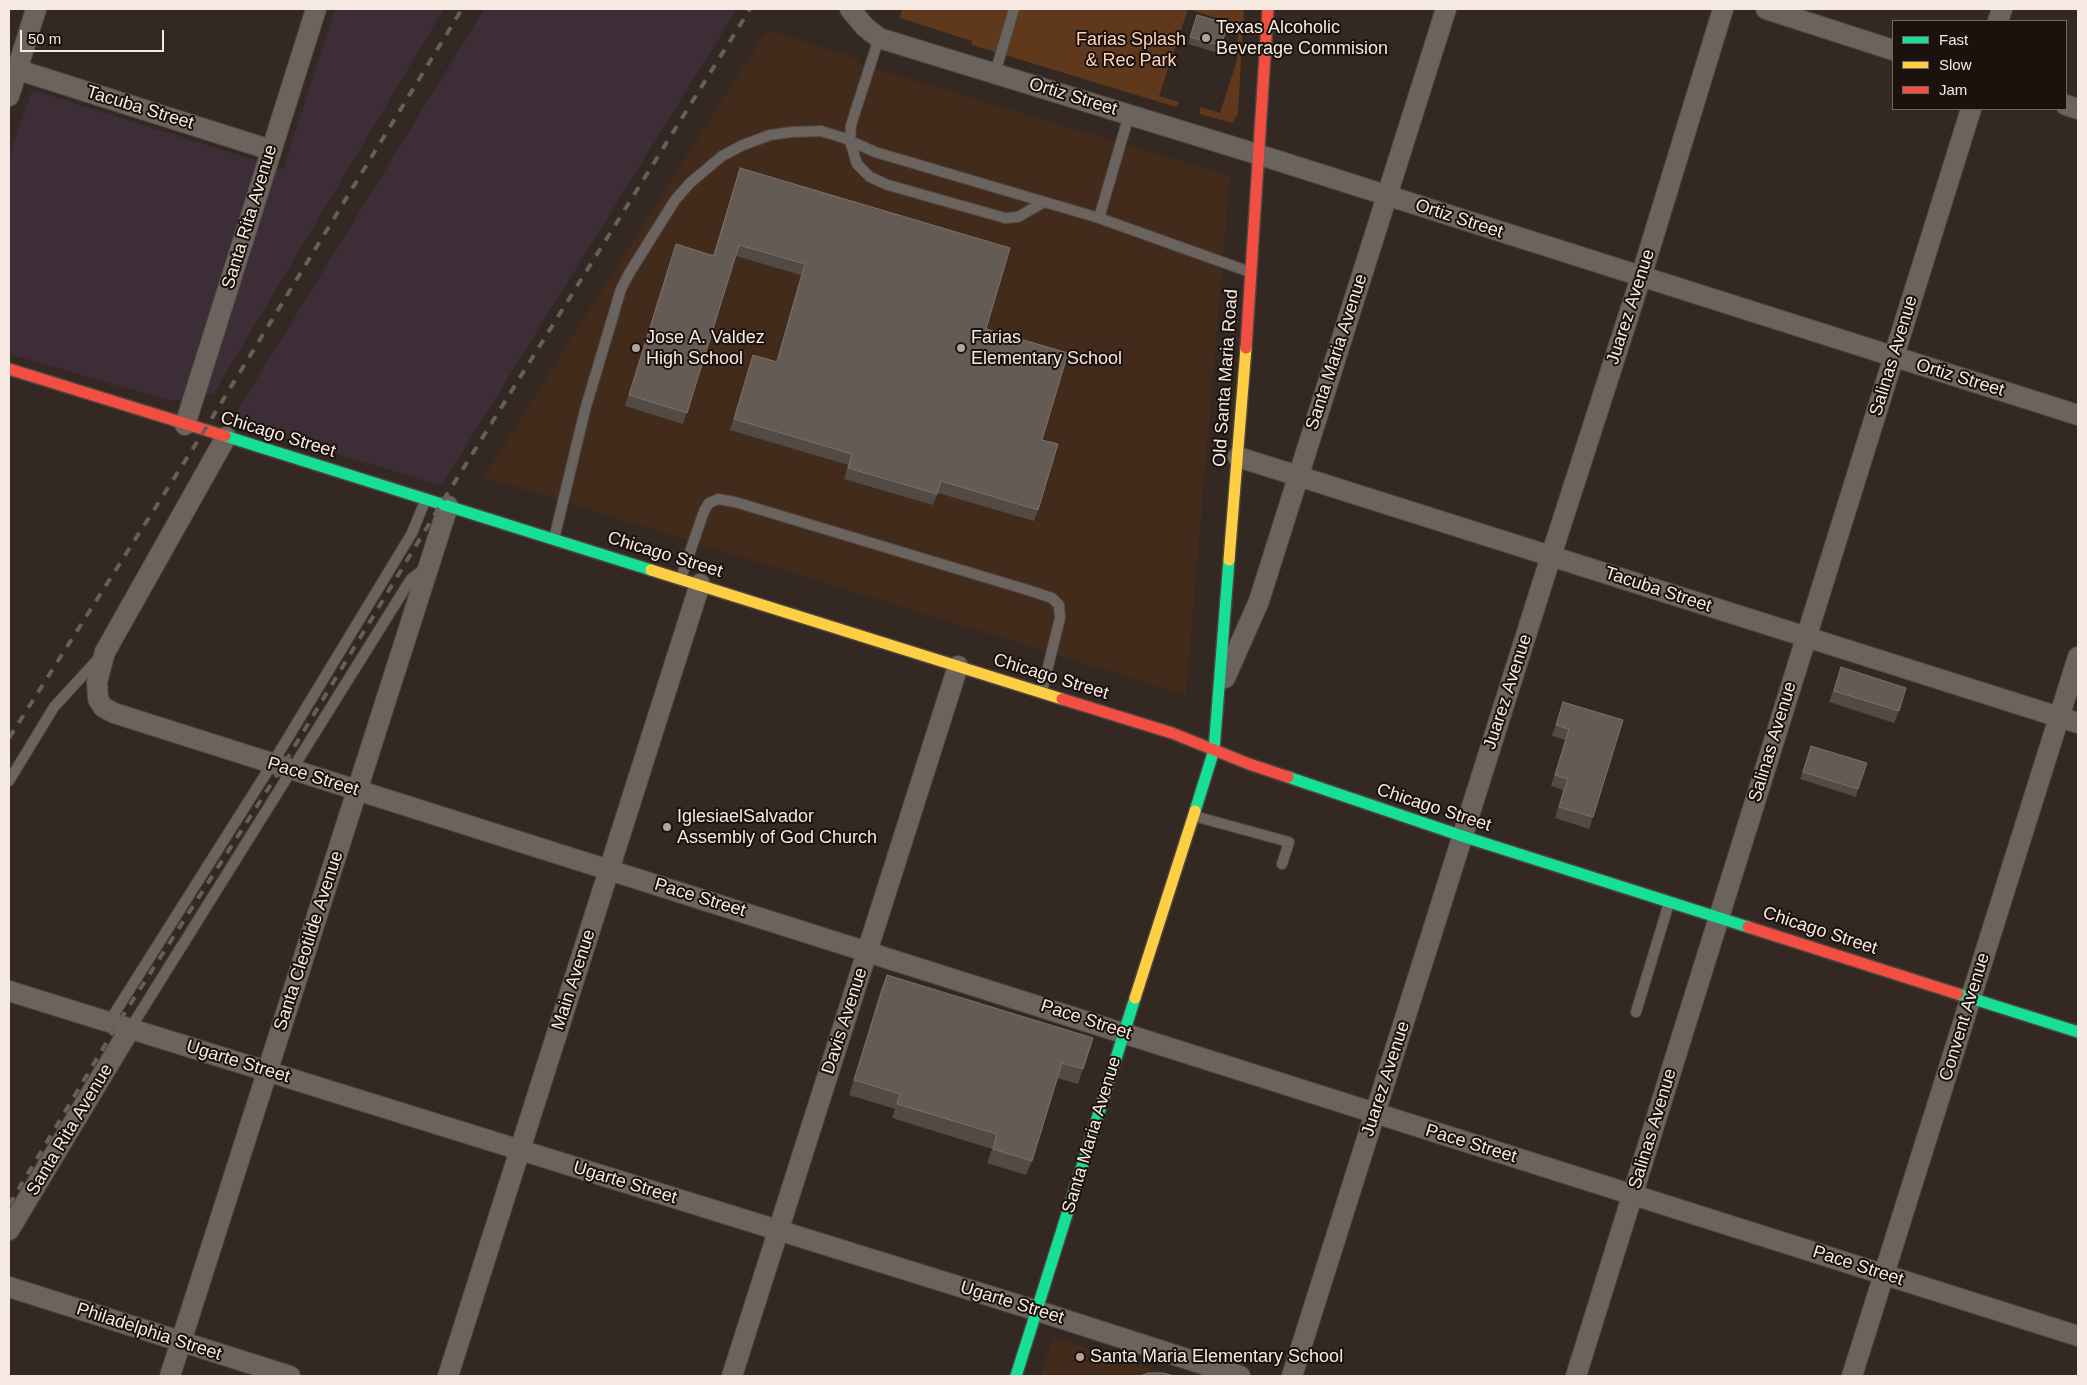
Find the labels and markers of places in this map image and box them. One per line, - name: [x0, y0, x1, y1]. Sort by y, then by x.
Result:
- place label: Texas Alcoholic Beverage Commision: [1216, 17, 1388, 59]
- marker: Texas Alcoholic Beverage Commision: [1200, 32, 1212, 44]
- place label: Jose A. Valdez High School: [646, 327, 765, 369]
- place label: Farias Elementary School: [971, 327, 1122, 369]
- marker: Jose A. Valdez High School: [630, 342, 642, 354]
- marker: Farias Elementary School: [955, 342, 967, 354]
- place label: IglesiaelSalvador Assembly of God Church: [677, 806, 877, 849]
- marker: IglesiaelSalvador Assembly of God Church: [661, 821, 673, 833]
- place label: Santa Maria Elementary School: [1090, 1346, 1343, 1368]
- marker: Santa Maria Elementary School: [1074, 1351, 1086, 1363]

